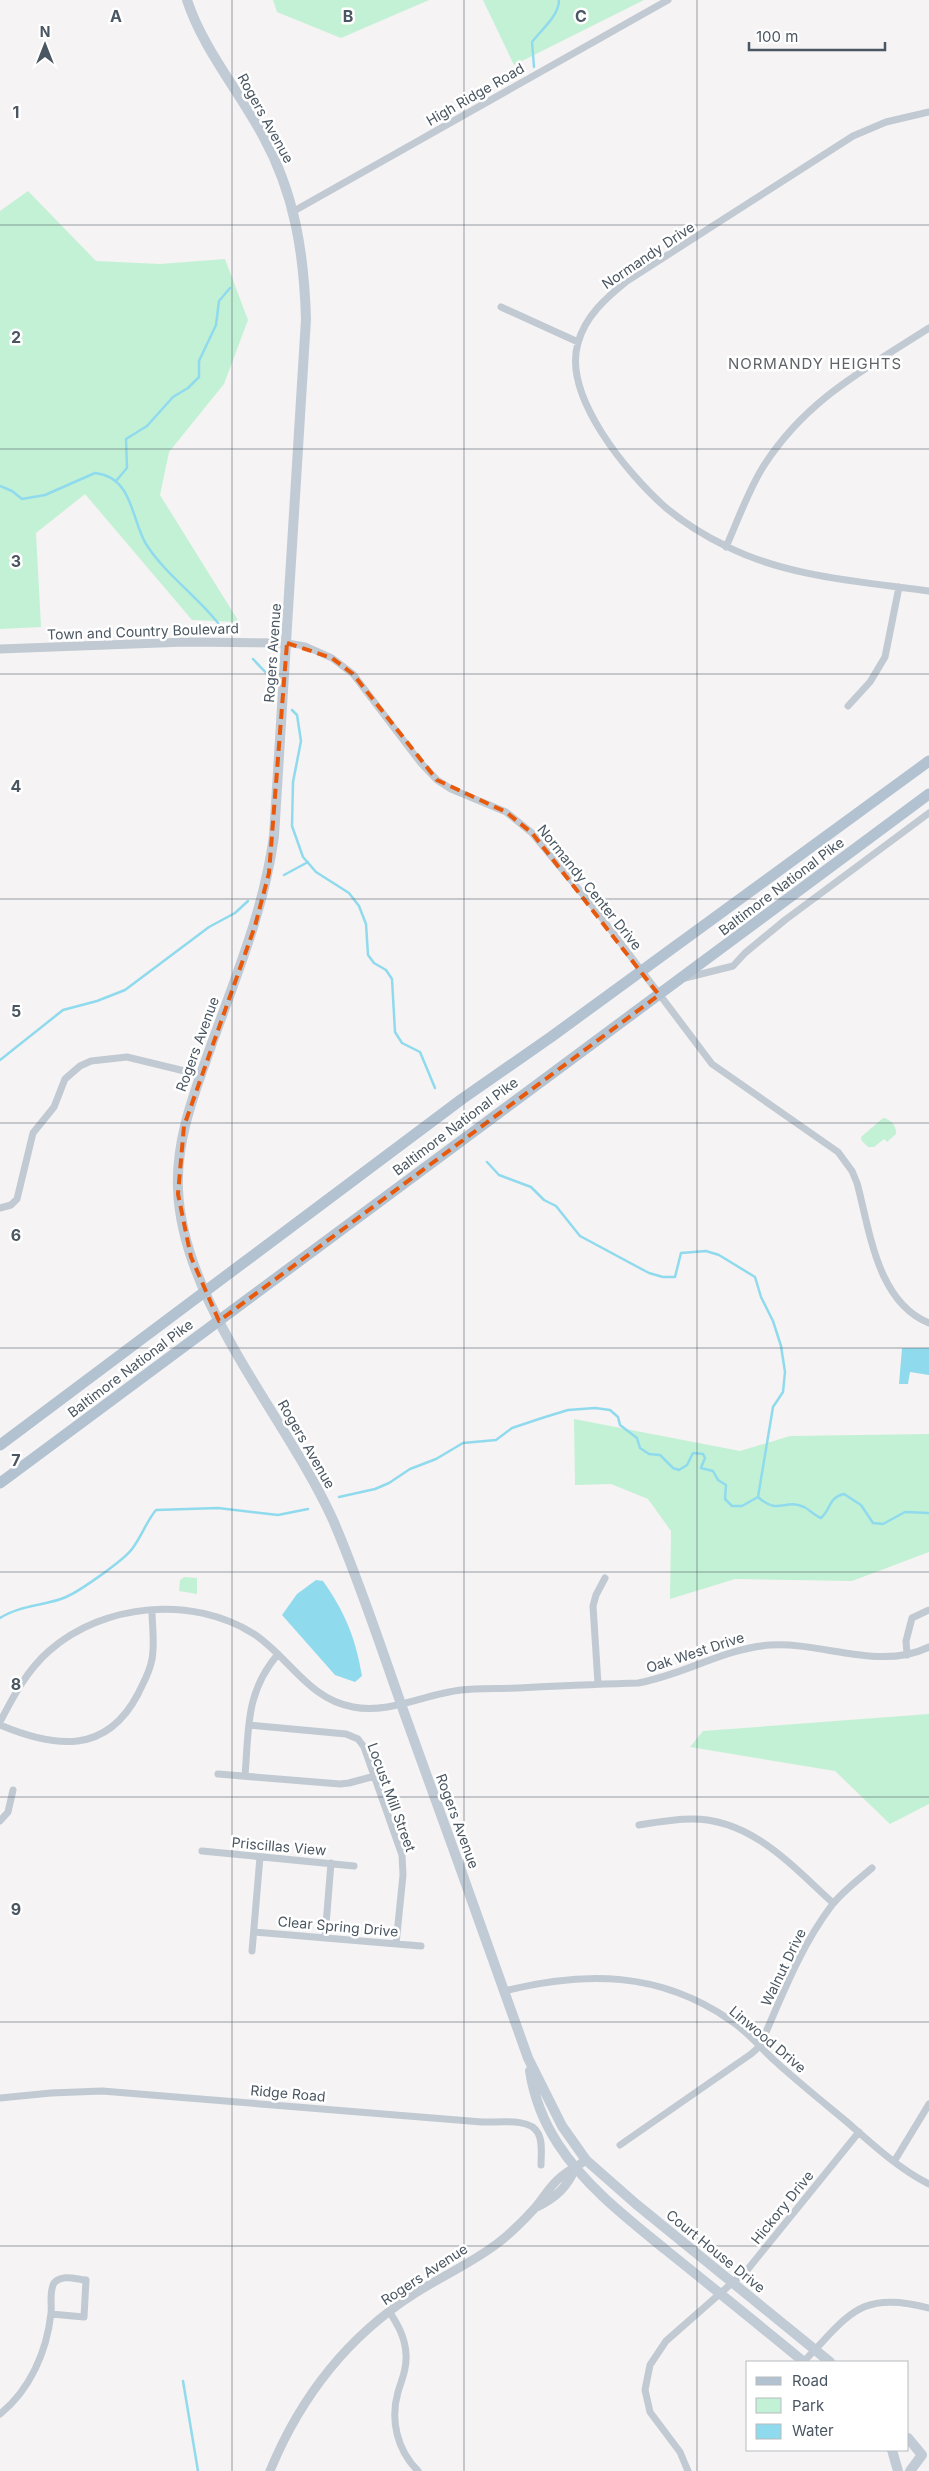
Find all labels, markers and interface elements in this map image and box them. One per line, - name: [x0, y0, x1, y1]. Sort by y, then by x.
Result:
- text: A: [110, 6, 122, 26]
- text: B: [343, 6, 353, 26]
- text: C: [575, 6, 587, 26]
- north arrow: [20, 20, 70, 70]
- scale bar: [749, 20, 885, 52]
- text: N: [40, 23, 50, 40]
- text: 100 m: [756, 27, 798, 46]
- street label: High Ridge Road: [423, 59, 527, 129]
- street label: Rogers Avenue: [234, 70, 298, 166]
- text: 1: [13, 102, 19, 122]
- street label: Normandy Drive: [598, 218, 698, 292]
- text: 2: [11, 327, 21, 347]
- district label: NORMANDY HEIGHTS: [728, 354, 902, 373]
- text: 3: [11, 551, 21, 571]
- street label: Rogers Avenue: [260, 603, 284, 703]
- street label: Town and Country Boulevard: [47, 619, 239, 643]
- text: 4: [11, 776, 22, 796]
- street label: Normandy Center Drive: [534, 821, 646, 953]
- street label: Baltimore National Pike: [715, 833, 847, 939]
- street label: Rogers Avenue: [172, 994, 222, 1094]
- text: 5: [11, 1001, 21, 1021]
- street label: Baltimore National Pike: [389, 1073, 521, 1179]
- text: 6: [11, 1225, 21, 1245]
- street label: Baltimore National Pike: [64, 1315, 196, 1421]
- street label: Rogers Avenue: [275, 1397, 339, 1491]
- text: 7: [11, 1450, 21, 1470]
- street label: Oak West Drive: [644, 1628, 746, 1676]
- text: 8: [11, 1674, 21, 1694]
- street label: Locust Mill Street: [364, 1740, 420, 1854]
- street label: Rogers Avenue: [433, 1771, 483, 1871]
- street label: Priscillas View: [231, 1833, 327, 1859]
- text: 9: [11, 1899, 21, 1919]
- street label: Clear Spring Drive: [277, 1912, 399, 1940]
- street label: Walnut Drive: [757, 1925, 809, 2009]
- street label: Linwood Drive: [726, 2002, 810, 2076]
- street label: Ridge Road: [250, 2081, 326, 2105]
- street label: Hickory Drive: [747, 2167, 817, 2247]
- street label: Court House Drive: [663, 2206, 769, 2296]
- street label: Rogers Avenue: [378, 2240, 470, 2308]
- legend: [746, 2361, 909, 2451]
- text: Road: [792, 2371, 828, 2390]
- text: Park: [792, 2396, 825, 2415]
- text: Water: [792, 2421, 834, 2440]

